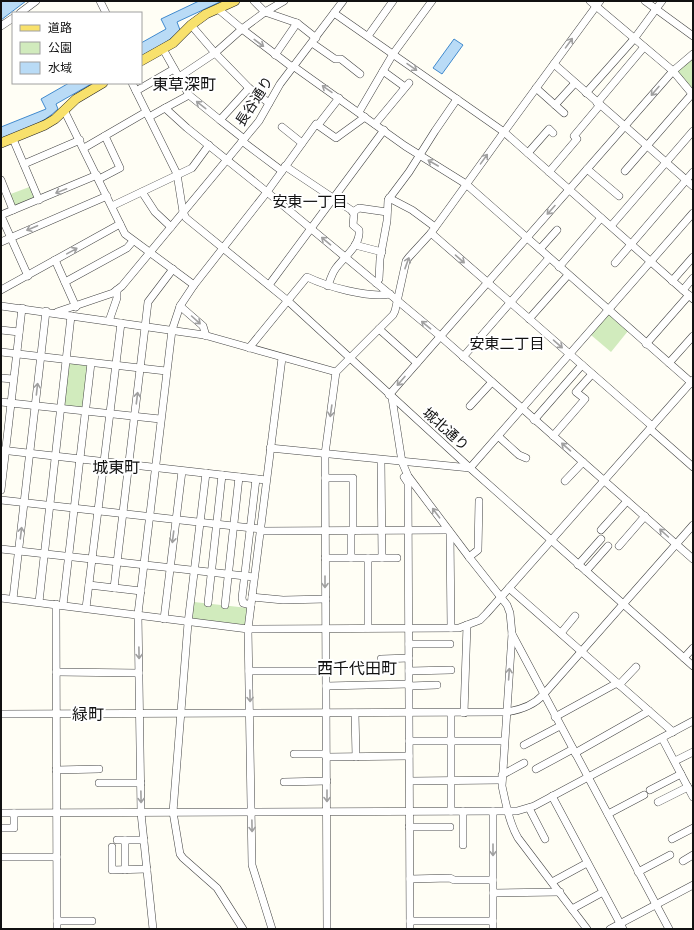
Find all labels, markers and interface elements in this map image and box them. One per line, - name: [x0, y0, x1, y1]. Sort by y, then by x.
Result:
- legend: [12, 12, 142, 84]
- text: 道路: [48, 20, 72, 35]
- one-way arrow: [565, 37, 573, 48]
- one-way arrow: [254, 38, 265, 47]
- text: 公園: [48, 40, 72, 55]
- text: 水域: [48, 60, 72, 75]
- one-way arrow: [406, 63, 417, 71]
- street label: 長谷通り: [231, 73, 277, 129]
- district label: 東草深町: [152, 74, 216, 94]
- one-way arrow: [321, 85, 332, 93]
- one-way arrow: [651, 85, 660, 96]
- one-way arrow: [196, 101, 207, 109]
- one-way arrow: [480, 154, 488, 165]
- one-way arrow: [427, 159, 439, 167]
- one-way arrow: [55, 187, 67, 195]
- district label: 安東一丁目: [272, 192, 348, 211]
- one-way arrow: [547, 204, 556, 215]
- one-way arrow: [27, 225, 39, 232]
- one-way arrow: [321, 237, 332, 246]
- one-way arrow: [66, 247, 78, 254]
- one-way arrow: [455, 254, 466, 263]
- one-way arrow: [404, 256, 411, 269]
- one-way arrow: [190, 315, 201, 324]
- one-way arrow: [421, 320, 432, 329]
- district label: 安東二丁目: [469, 334, 545, 353]
- one-way arrow: [553, 340, 563, 349]
- one-way arrow: [397, 376, 406, 387]
- one-way arrow: [33, 383, 41, 396]
- one-way arrow: [133, 392, 141, 405]
- one-way arrow: [327, 404, 335, 417]
- street label: 城北通り: [419, 404, 473, 454]
- one-way arrow: [561, 443, 571, 452]
- district label: 城東町: [92, 457, 140, 477]
- one-way arrow: [431, 508, 440, 519]
- one-way arrow: [17, 526, 25, 539]
- one-way arrow: [658, 529, 669, 538]
- one-way arrow: [169, 530, 177, 543]
- one-way arrow: [322, 575, 329, 588]
- one-way arrow: [135, 646, 143, 659]
- district label: 西千代田町: [317, 658, 397, 678]
- one-way arrow: [505, 667, 512, 680]
- one-way arrow: [246, 689, 253, 702]
- district label: 緑町: [72, 704, 104, 724]
- one-way arrow: [323, 789, 331, 802]
- one-way arrow: [137, 790, 145, 803]
- one-way arrow: [248, 819, 255, 832]
- one-way arrow: [489, 843, 497, 856]

